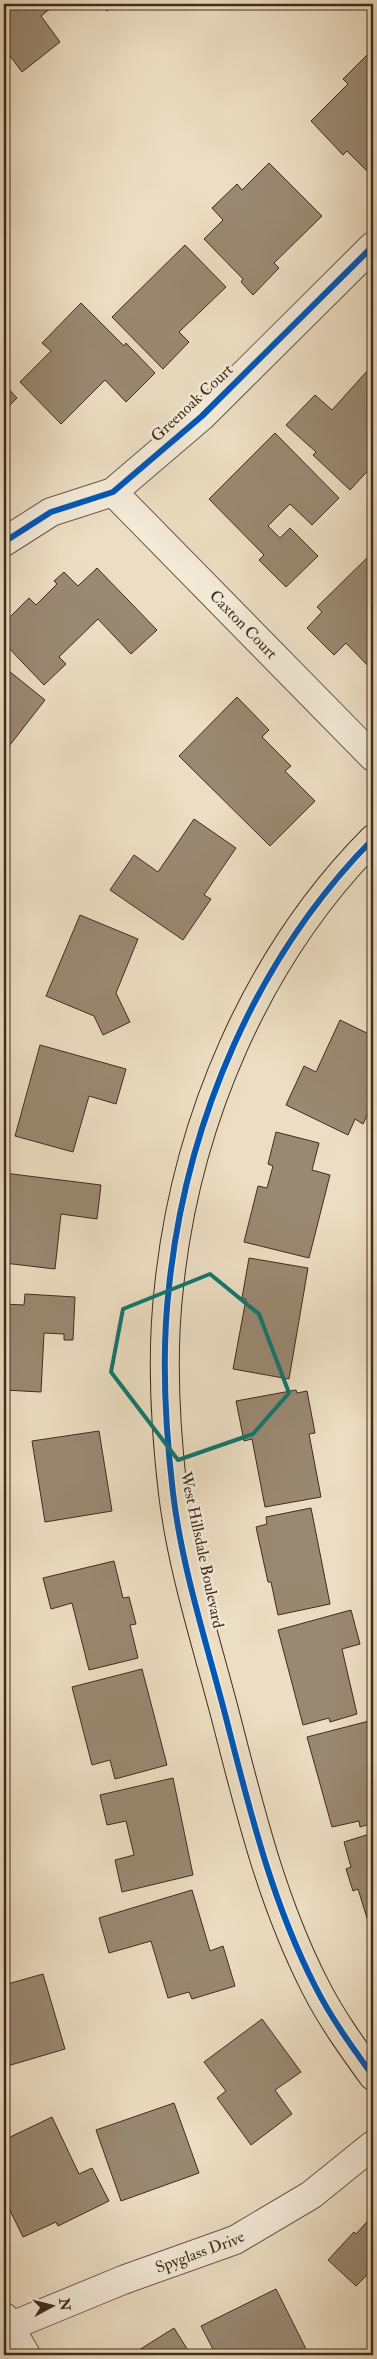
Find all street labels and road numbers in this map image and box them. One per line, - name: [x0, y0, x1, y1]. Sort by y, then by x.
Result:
- street label: Greenoak Court: [147, 360, 237, 446]
- street label: Caxton Court: [205, 586, 281, 663]
- street label: West Hillsdale Boulevard: [175, 1469, 228, 1630]
- street label: Spyglass Drive: [153, 2226, 248, 2278]

